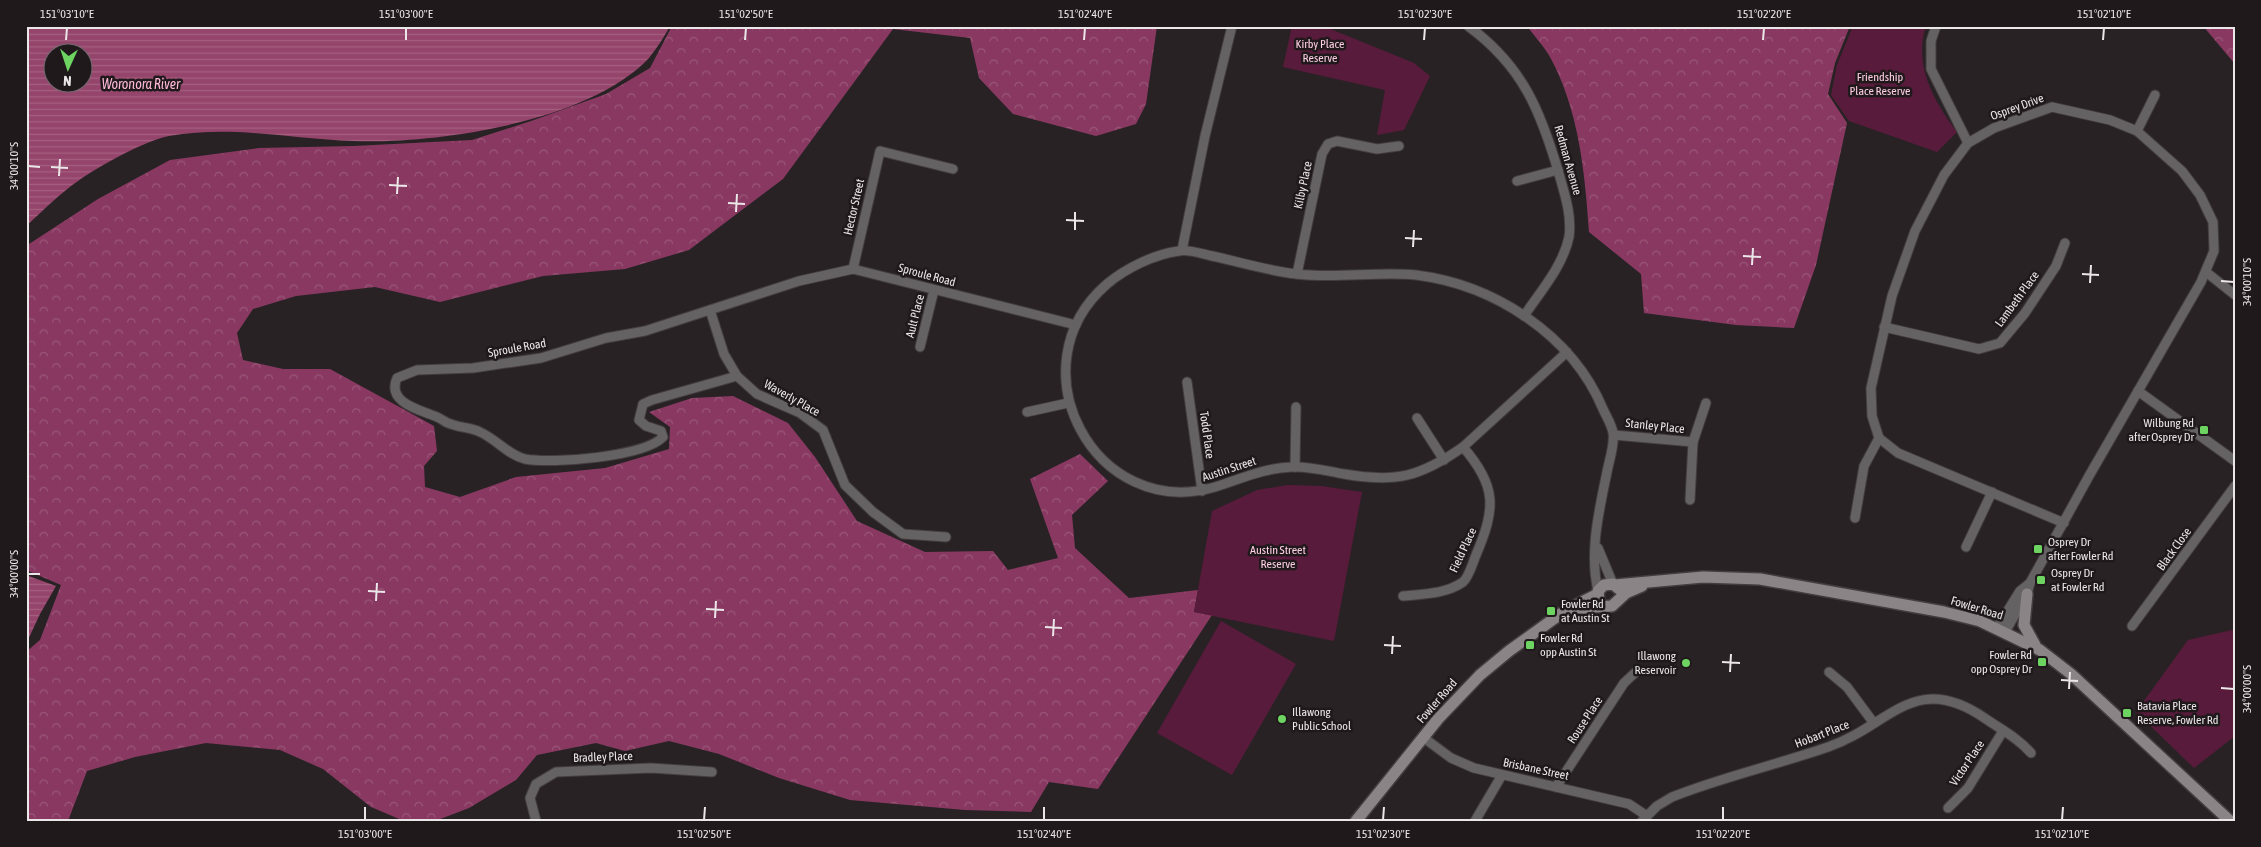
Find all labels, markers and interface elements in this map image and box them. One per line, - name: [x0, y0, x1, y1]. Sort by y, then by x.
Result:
- text: 151°03'10"E: [40, 7, 94, 21]
- text: 151°03'00"E: [379, 7, 433, 21]
- text: 151°02'50"E: [719, 7, 773, 21]
- text: 151°02'40"E: [1058, 7, 1112, 21]
- text: 151°02'30"E: [1398, 7, 1452, 21]
- text: 151°02'20"E: [1737, 7, 1791, 21]
- text: 151°02'10"E: [2077, 7, 2131, 21]
- park label: Kirby Place Reserve: [1296, 37, 1344, 65]
- north arrow: [42, 42, 92, 92]
- park label: Friendship Place Reserve: [1849, 70, 1911, 98]
- text: N: [63, 73, 72, 89]
- water label: Woronora River: [102, 76, 181, 92]
- street label: Osprey Drive: [1988, 91, 2046, 123]
- street label: Redman Avenue: [1551, 123, 1585, 197]
- text: 34°00'10"S: [7, 142, 21, 190]
- street label: Kilby Place: [1291, 160, 1315, 210]
- street label: Hector Street: [841, 177, 867, 236]
- text: 34°00'10"S: [2240, 258, 2254, 306]
- street label: Sproule Road: [897, 261, 957, 289]
- street label: Lambeth Place: [1992, 268, 2042, 330]
- street label: Ault Place: [903, 293, 927, 339]
- street label: Sproule Road: [487, 336, 547, 360]
- street label: Waverly Place: [762, 377, 822, 419]
- street label: Todd Place: [1197, 410, 1217, 460]
- street label: Stanley Place: [1625, 416, 1685, 436]
- place label: Wilbung Rd after Osprey Dr: [2128, 416, 2194, 444]
- marker: Wilbung Rd after Osprey Dr: [2198, 424, 2210, 436]
- street label: Austin Street: [1200, 454, 1258, 484]
- street label: Field Place: [1447, 525, 1479, 575]
- street label: Black Close: [2154, 525, 2194, 573]
- place label: Osprey Dr after Fowler Rd: [2048, 535, 2114, 563]
- park label: Austin Street Reserve: [1250, 543, 1307, 571]
- marker: Osprey Dr after Fowler Rd: [2032, 543, 2044, 555]
- text: 34°00'00"S: [7, 550, 21, 598]
- place label: Osprey Dr at Fowler Rd: [2051, 566, 2104, 594]
- marker: Osprey Dr at Fowler Rd: [2035, 574, 2047, 586]
- street label: Fowler Road: [1949, 593, 2005, 623]
- place label: Fowler Rd at Austin St: [1561, 597, 1610, 625]
- marker: Fowler Rd at Austin St: [1545, 605, 1557, 617]
- place label: Fowler Rd opp Austin St: [1540, 631, 1597, 659]
- marker: Fowler Rd opp Austin St: [1524, 639, 1536, 651]
- place label: Fowler Rd opp Osprey Dr: [1971, 648, 2032, 676]
- place label: Illawong Reservoir: [1635, 649, 1677, 677]
- marker: Fowler Rd opp Osprey Dr: [2036, 656, 2048, 668]
- marker: Illawong Reservoir: [1680, 657, 1692, 669]
- text: 34°00'00"S: [2240, 665, 2254, 713]
- street label: Fowler Road: [1414, 676, 1460, 726]
- street label: Rouse Place: [1565, 694, 1605, 746]
- place label: Batavia Place Reserve, Fowler Rd: [2137, 699, 2218, 727]
- place label: Illawong Public School: [1292, 705, 1352, 733]
- marker: Batavia Place Reserve, Fowler Rd: [2121, 707, 2133, 719]
- marker: Illawong Public School: [1276, 713, 1288, 725]
- street label: Hobart Place: [1793, 717, 1851, 751]
- street label: Victor Place: [1947, 738, 1987, 788]
- street label: Bradley Place: [573, 749, 633, 765]
- street label: Brisbane Street: [1502, 755, 1571, 783]
- text: 151°03'00"E: [338, 827, 392, 841]
- text: 151°02'50"E: [677, 827, 731, 841]
- text: 151°02'40"E: [1017, 827, 1071, 841]
- text: 151°02'30"E: [1356, 827, 1410, 841]
- text: 151°02'20"E: [1696, 827, 1750, 841]
- text: 151°02'10"E: [2035, 827, 2089, 841]

